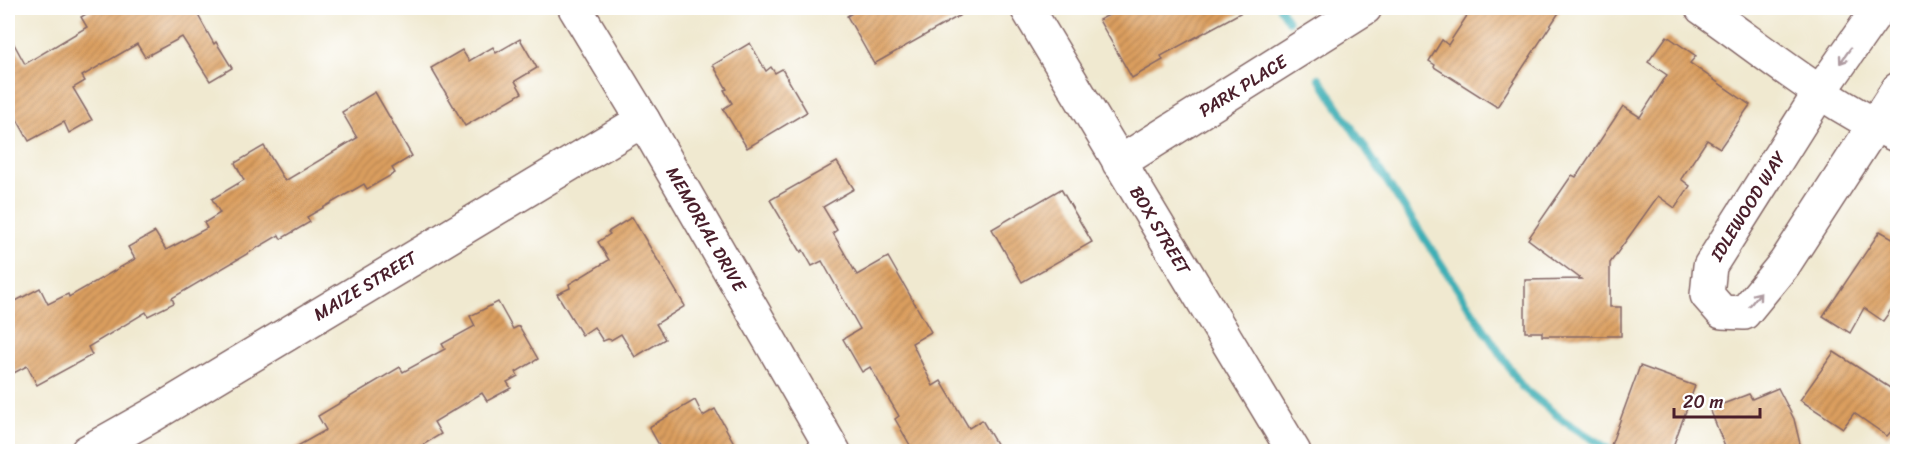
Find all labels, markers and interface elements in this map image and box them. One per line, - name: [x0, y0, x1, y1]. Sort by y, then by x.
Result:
- street label: PARK PLACE: [1192, 46, 1294, 126]
- one-way arrow: [1839, 47, 1851, 63]
- street label: IDLEWOOD WAY: [1701, 144, 1795, 268]
- street label: MEMORIAL DRIVE: [657, 160, 755, 299]
- street label: BOX STREET: [1121, 179, 1200, 282]
- street label: MAIZE STREET: [307, 242, 424, 330]
- one-way arrow: [1749, 291, 1762, 307]
- scale bar: [1674, 381, 1760, 419]
- text: 20 m: [1683, 386, 1723, 418]

